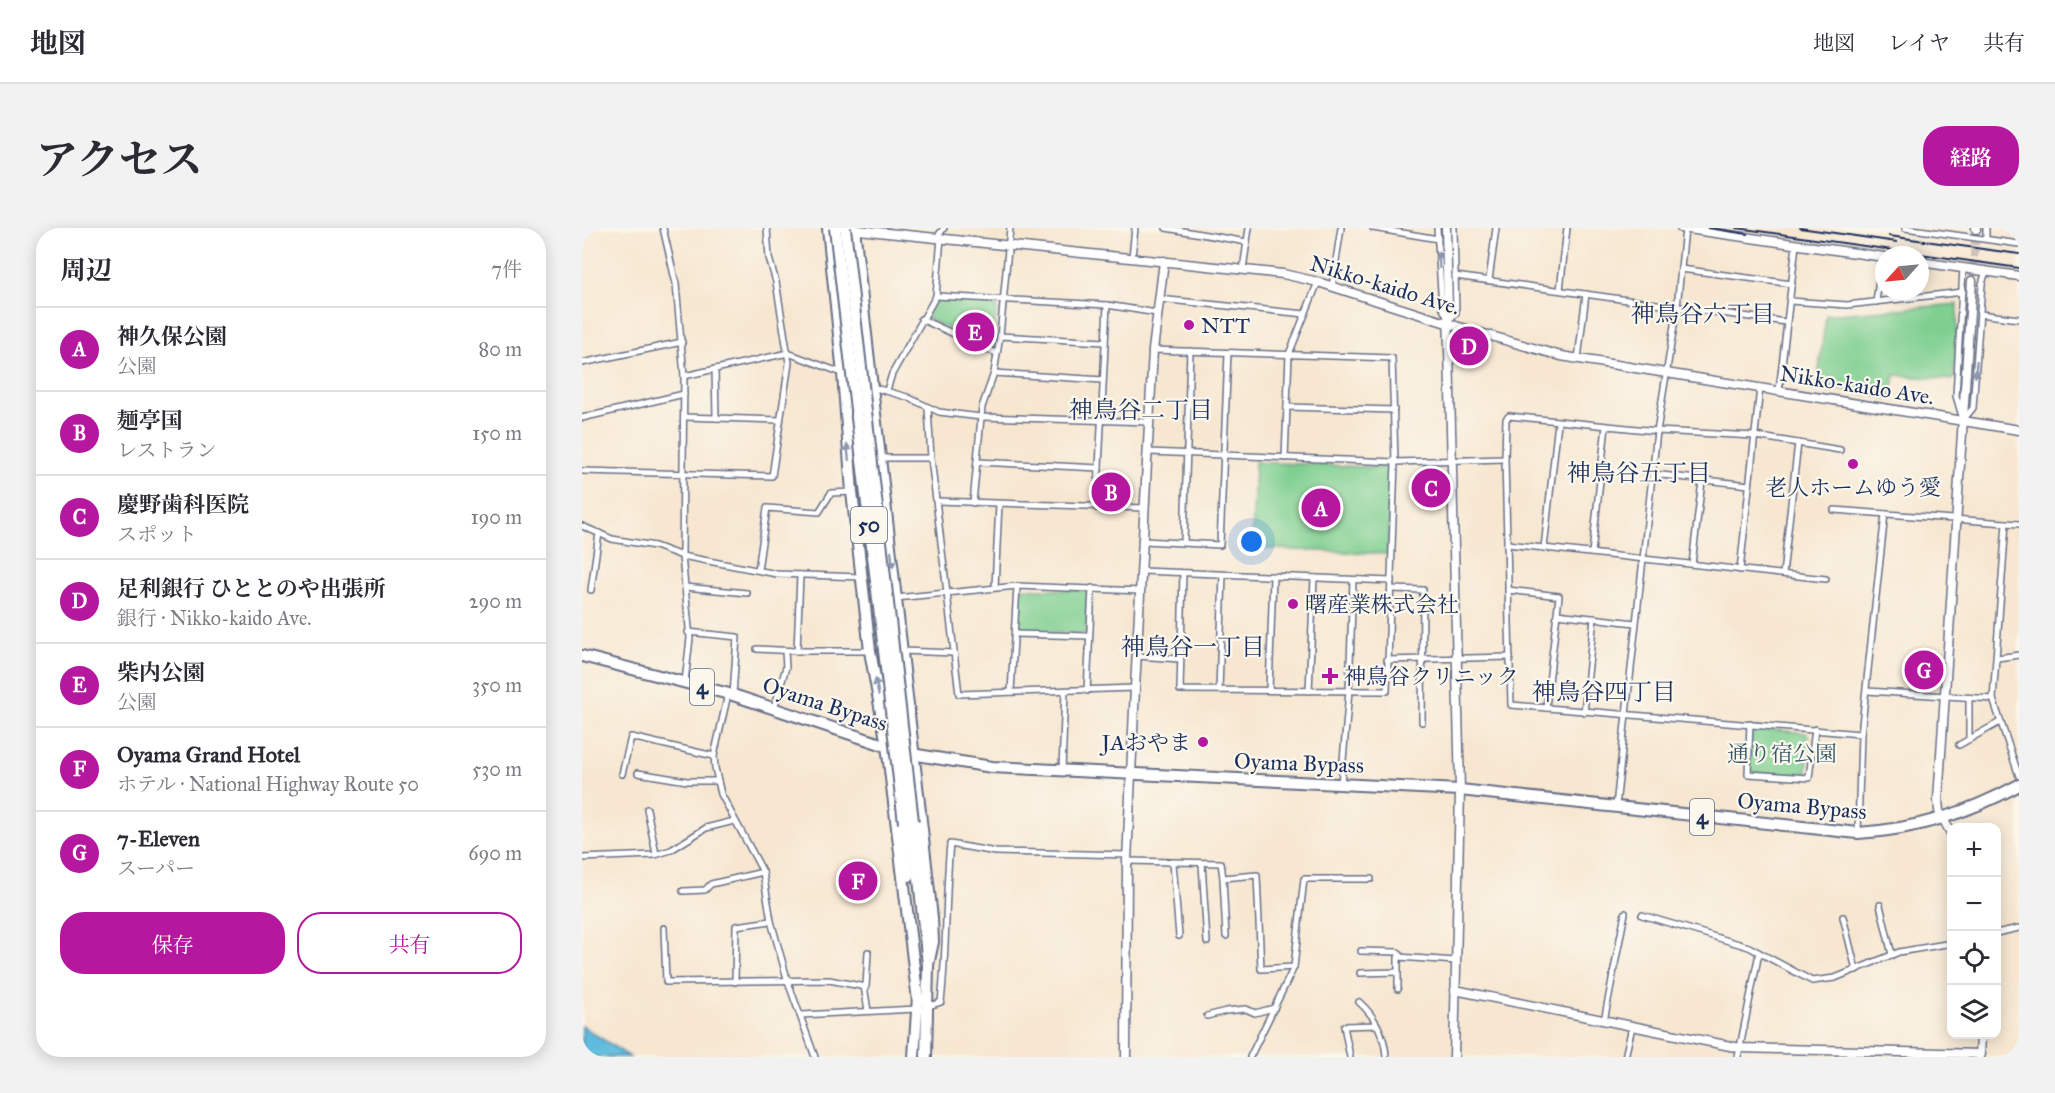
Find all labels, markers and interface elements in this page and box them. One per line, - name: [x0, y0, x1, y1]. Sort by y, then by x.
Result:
- text: 地図: [30, 26, 86, 61]
- text: 地図: [1813, 30, 1855, 56]
- text: レイヤ: [1888, 30, 1950, 56]
- text: 共有: [1983, 30, 2025, 56]
- button: 経路: [1923, 126, 2019, 186]
- text: アクセス: [36, 134, 203, 186]
- north arrow: [1875, 246, 1929, 300]
- street label: Nikko-kaido Ave.: [1307, 249, 1463, 321]
- one-way arrow: [1434, 250, 1444, 269]
- text: 周辺: [60, 254, 112, 286]
- text: 7件: [491, 257, 522, 281]
- district label: 神鳥谷六丁目: [1631, 299, 1775, 329]
- pin: E: [956, 310, 994, 354]
- place label: NTT: [1201, 312, 1250, 339]
- marker: NTT: [1182, 318, 1196, 332]
- text: 神久保公園: [117, 323, 227, 350]
- pin: D: [1450, 324, 1488, 368]
- text: A: [73, 337, 86, 361]
- text: 80 m: [479, 337, 522, 361]
- text: 公園: [117, 354, 157, 378]
- street label: Nikko-kaido Ave.: [1778, 359, 1936, 411]
- one-way arrow: [1972, 360, 1981, 379]
- district label: 神鳥谷二丁目: [1069, 395, 1213, 425]
- text: 麺亭国: [117, 407, 183, 434]
- text: B: [73, 421, 86, 445]
- text: 150 m: [472, 421, 522, 445]
- text: レストラン: [117, 438, 216, 462]
- one-way arrow: [843, 442, 853, 461]
- marker: 老人ホームゆう愛: [1846, 457, 1860, 471]
- district label: 神鳥谷五丁目: [1567, 458, 1711, 488]
- pin: C: [1412, 466, 1450, 510]
- pin: B: [1092, 470, 1130, 514]
- place label: 老人ホームゆう愛: [1765, 474, 1941, 501]
- pin: A: [1302, 486, 1340, 530]
- text: 慶野歯科医院: [117, 491, 249, 518]
- text: C: [73, 505, 86, 529]
- text: 190 m: [471, 505, 522, 529]
- road number: 50: [851, 507, 887, 543]
- text: スポット: [117, 522, 197, 546]
- your location: [1237, 527, 1266, 556]
- one-way arrow: [887, 549, 897, 568]
- text: 足利銀行 ひととのや出張所: [117, 575, 386, 602]
- text: D: [72, 589, 87, 613]
- text: 290 m: [469, 589, 522, 613]
- place label: 曙産業株式会社: [1305, 591, 1459, 618]
- marker: 曙産業株式会社: [1286, 597, 1300, 611]
- text: 銀行 · Nikko-kaido Ave.: [117, 606, 311, 630]
- district label: 神鳥谷一丁目: [1121, 632, 1265, 662]
- pin: G: [1904, 648, 1944, 692]
- text: 柴内公園: [117, 659, 205, 686]
- place label: 神鳥谷クリニック: [1344, 663, 1519, 690]
- marker: 神鳥谷クリニック: [1321, 667, 1339, 685]
- road number: 4: [690, 669, 714, 705]
- street label: Oyama Bypass: [759, 671, 891, 737]
- text: E: [72, 673, 87, 697]
- text: 350 m: [472, 673, 522, 697]
- one-way arrow: [872, 677, 881, 696]
- district label: 神鳥谷四丁目: [1532, 677, 1676, 707]
- text: 公園: [117, 690, 157, 714]
- place label: JAおやま: [1099, 729, 1191, 756]
- marker: JAおやま: [1196, 735, 1210, 749]
- park label: 通り宿公園: [1727, 740, 1837, 767]
- text: Oyama Grand Hotel: [117, 741, 300, 768]
- street label: Oyama Bypass: [1234, 747, 1364, 779]
- text: F: [73, 757, 86, 781]
- text: 530 m: [472, 757, 522, 781]
- text: ホテル · National Highway Route 50: [117, 772, 419, 796]
- street label: Oyama Bypass: [1736, 787, 1868, 825]
- road number: 4: [1690, 799, 1714, 835]
- map controls: [1947, 823, 2001, 1039]
- button: +: [1947, 823, 2001, 877]
- text: 7-Eleven: [117, 825, 200, 852]
- text: G: [72, 841, 87, 865]
- text: 690 m: [468, 841, 522, 865]
- text: スーパー: [117, 856, 195, 880]
- pin: F: [838, 858, 878, 904]
- button: −: [1947, 877, 2001, 931]
- button: 保存: [60, 912, 285, 974]
- button: 共有: [297, 912, 522, 974]
- button: locate: [1947, 931, 2001, 985]
- button: layers: [1947, 985, 2001, 1039]

